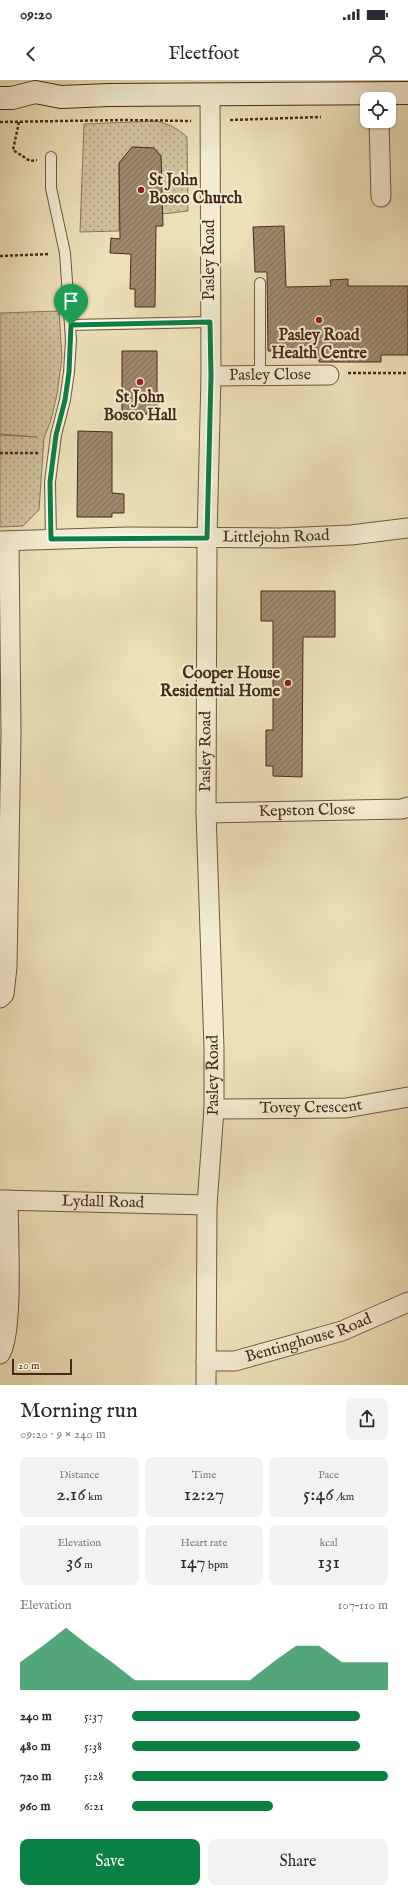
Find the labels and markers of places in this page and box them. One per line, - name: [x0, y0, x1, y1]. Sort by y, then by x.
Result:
- place label: St John Bosco Church: [149, 171, 243, 209]
- marker: St John Bosco Church: [136, 185, 146, 195]
- pin: [54, 284, 88, 325]
- marker: Pasley Road Health Centre: [314, 315, 324, 325]
- place label: Pasley Road Health Centre: [271, 326, 367, 364]
- marker: St John Bosco Hall: [135, 377, 145, 387]
- place label: St John Bosco Hall: [103, 388, 177, 426]
- place label: Cooper House Residential Home: [160, 664, 281, 702]
- marker: Cooper House Residential Home: [283, 678, 293, 688]

